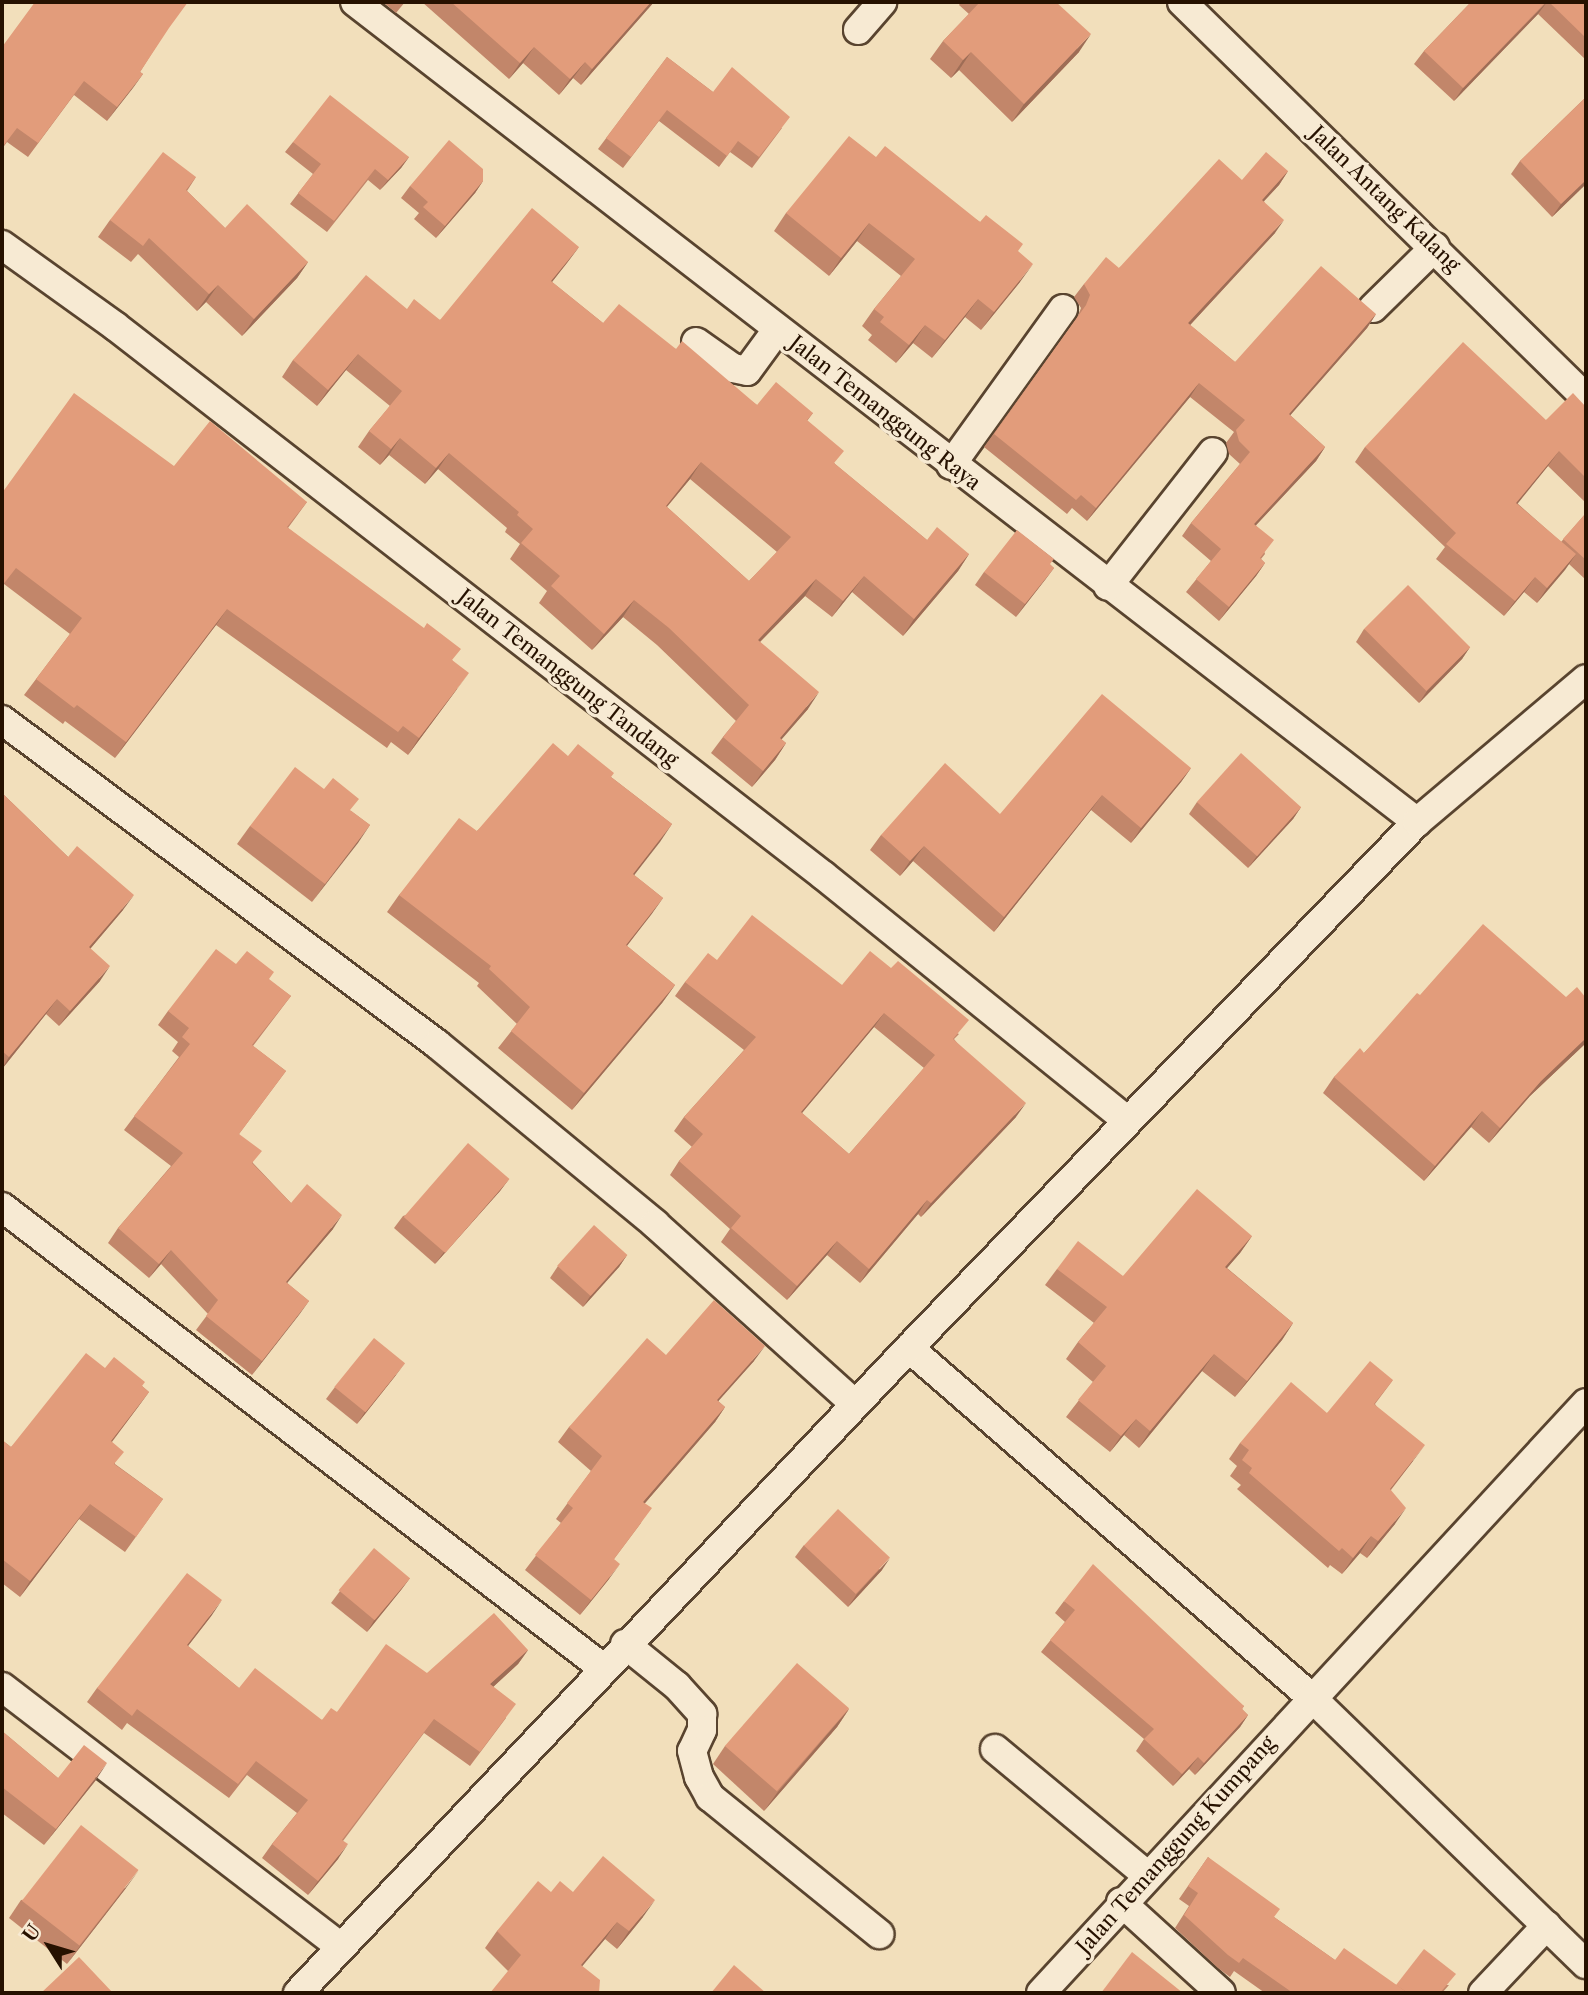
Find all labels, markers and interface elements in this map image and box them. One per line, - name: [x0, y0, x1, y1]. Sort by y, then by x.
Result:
- street label: Jalan Antang Kalang: [1304, 120, 1466, 278]
- street label: Jalan Temanggung Raya: [784, 330, 986, 496]
- street label: Jalan Temanggung Tandang: [452, 584, 684, 772]
- street label: Jalan Temanggung Kumpang: [1071, 1731, 1281, 1959]
- north arrow: [14, 1911, 84, 1981]
- text: U: [18, 1920, 46, 1946]

